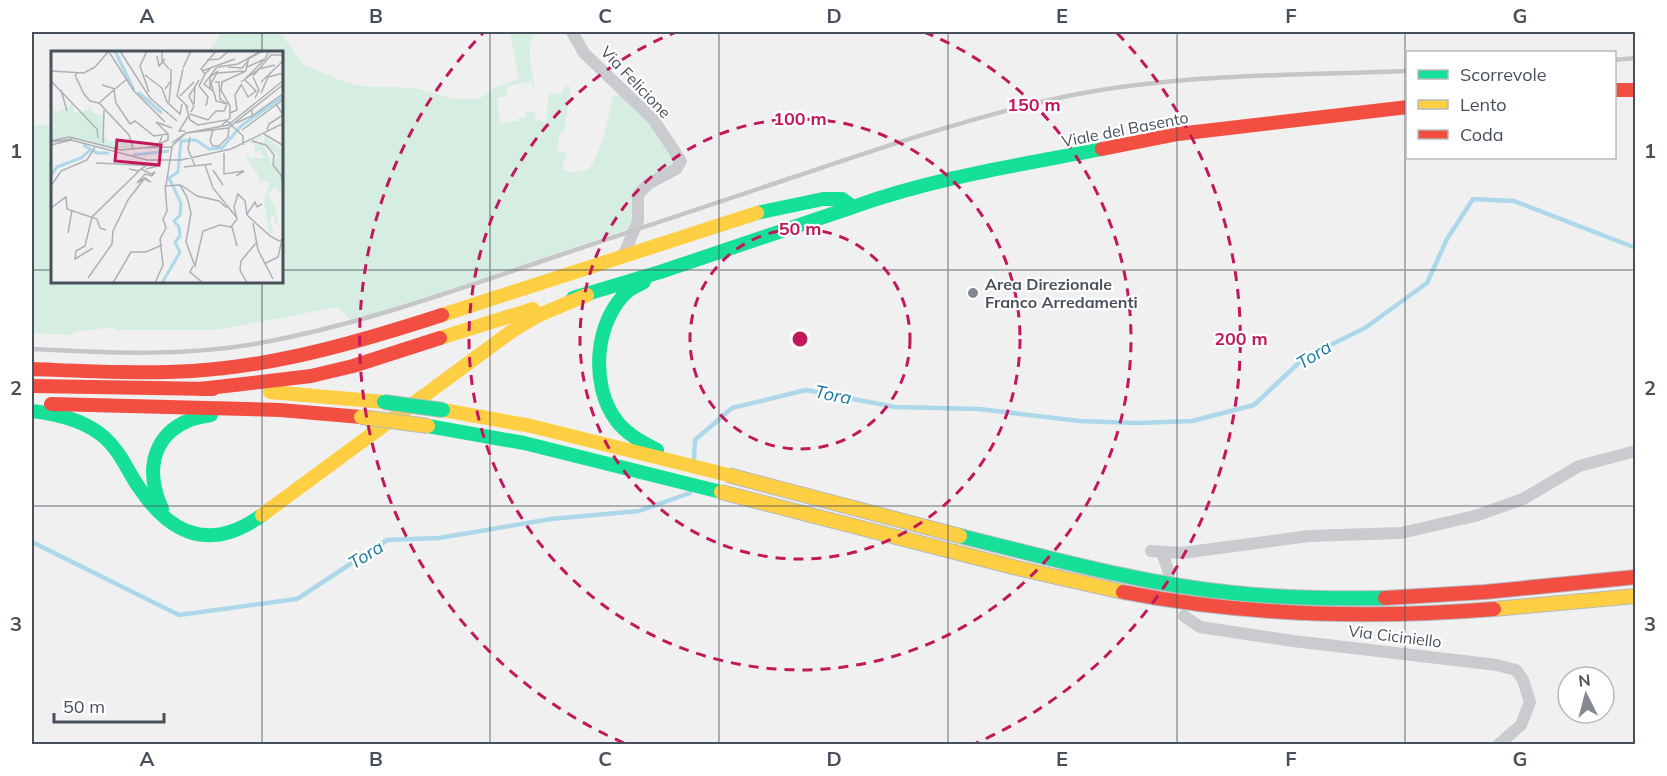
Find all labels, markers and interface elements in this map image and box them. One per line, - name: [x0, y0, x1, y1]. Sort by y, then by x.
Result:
- text: A: [140, 3, 155, 28]
- text: B: [369, 3, 383, 28]
- text: C: [598, 3, 612, 28]
- text: D: [826, 3, 842, 28]
- text: E: [1056, 3, 1068, 28]
- text: F: [1285, 3, 1297, 28]
- text: G: [1513, 3, 1527, 28]
- street label: Via Felicione: [597, 42, 675, 122]
- inset map: [51, 51, 284, 284]
- legend: [1406, 51, 1616, 159]
- text: Scorrevole: [1460, 63, 1547, 86]
- text: 150 m: [1007, 93, 1061, 116]
- text: Lento: [1460, 93, 1507, 116]
- text: 100 m: [773, 107, 827, 130]
- street label: Viale del Basento: [1060, 107, 1190, 151]
- text: Coda: [1460, 123, 1504, 146]
- text: 1: [10, 138, 22, 163]
- text: 1: [1644, 138, 1656, 163]
- text: 50 m: [779, 217, 821, 240]
- place label: Area Direzionale Franco Arredamenti: [985, 274, 1138, 312]
- marker: Area Direzionale Franco Arredamenti: [966, 286, 980, 300]
- text: 200 m: [1214, 327, 1268, 350]
- centre of rings: [790, 329, 810, 349]
- water label: Tora: [1292, 335, 1336, 374]
- text: 2: [10, 375, 22, 400]
- text: 2: [1644, 375, 1656, 400]
- water label: Tora: [813, 380, 854, 409]
- water label: Tora: [344, 535, 388, 574]
- text: 3: [10, 611, 22, 636]
- text: 3: [1644, 611, 1656, 636]
- street label: Via Ciciniello: [1347, 620, 1443, 652]
- north arrow: [1556, 665, 1616, 725]
- text: N: [1577, 670, 1591, 691]
- scale bar: [54, 686, 164, 724]
- text: 50 m: [63, 695, 105, 718]
- text: A: [140, 746, 155, 771]
- text: B: [369, 746, 383, 771]
- text: C: [598, 746, 612, 771]
- text: D: [826, 746, 842, 771]
- text: E: [1056, 746, 1068, 771]
- text: F: [1285, 746, 1297, 771]
- text: G: [1513, 746, 1527, 771]

